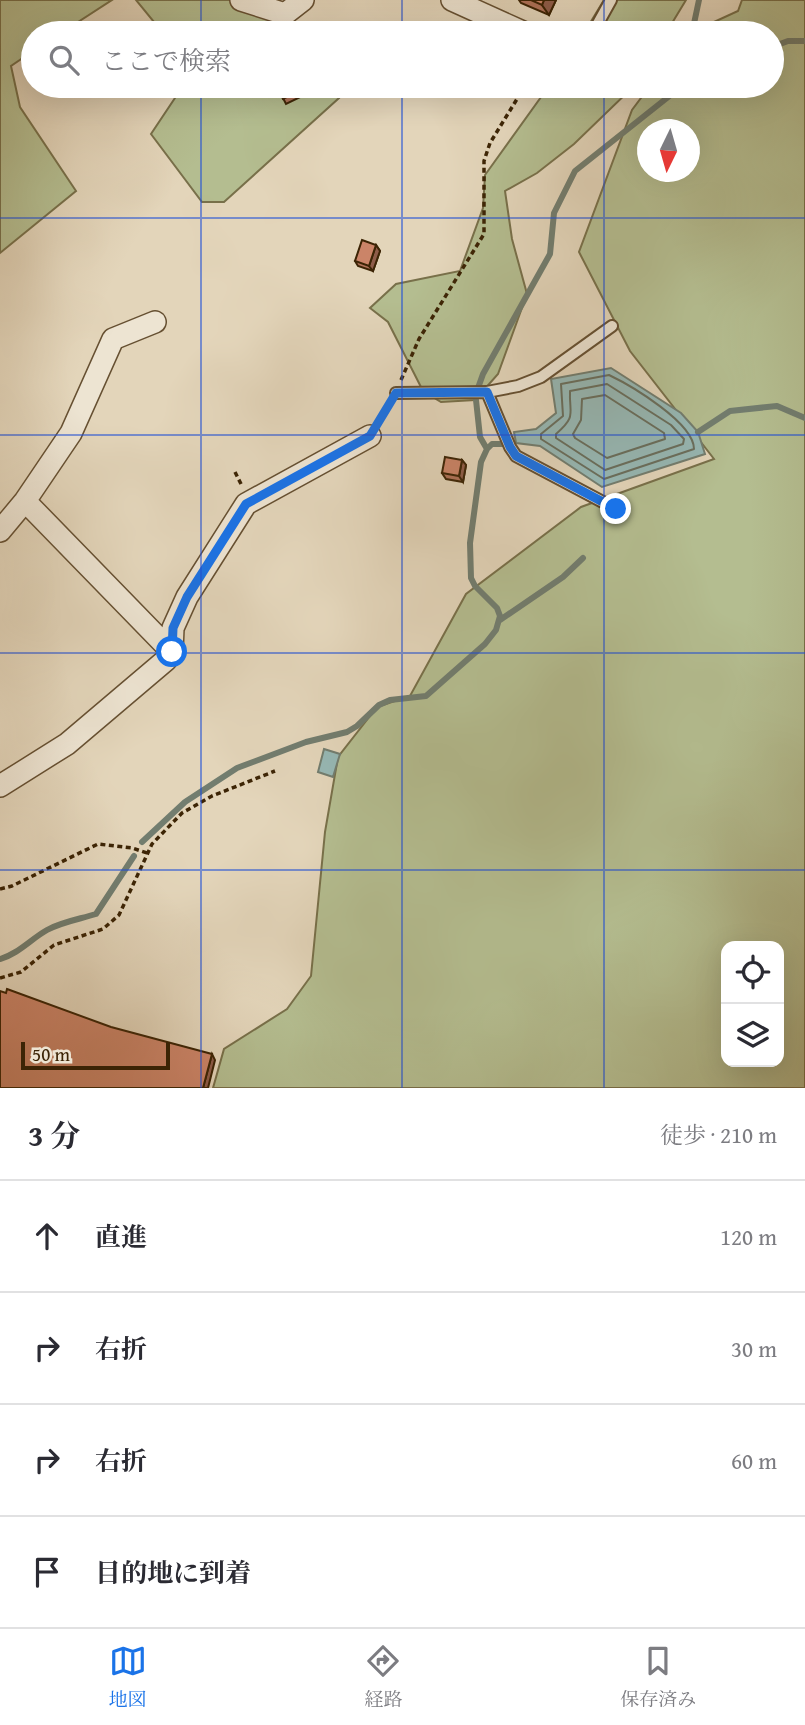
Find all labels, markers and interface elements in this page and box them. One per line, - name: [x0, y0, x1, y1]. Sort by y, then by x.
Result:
- search box: [21, 21, 784, 98]
- icon: search: [45, 41, 83, 79]
- text: ここで検索: [101, 41, 231, 80]
- north arrow: [637, 119, 700, 182]
- route end: [600, 493, 631, 524]
- route start: [156, 636, 187, 667]
- map controls: [721, 941, 784, 1067]
- button: locate: [721, 941, 784, 1004]
- button: layers: [721, 1004, 784, 1067]
- scale bar: [21, 1039, 170, 1071]
- text: 50 m: [32, 1040, 70, 1068]
- text: 3 分: [28, 1113, 80, 1157]
- text: 徒歩 · 210 m: [660, 1118, 777, 1151]
- icon: ahead: [28, 1217, 66, 1255]
- text: 直進: [95, 1217, 147, 1256]
- text: 120 m: [720, 1220, 777, 1253]
- icon: right: [28, 1329, 66, 1367]
- text: 右折: [95, 1329, 147, 1368]
- text: 30 m: [731, 1332, 777, 1365]
- icon: right: [28, 1441, 66, 1479]
- text: 右折: [95, 1441, 147, 1480]
- text: 60 m: [731, 1444, 777, 1477]
- icon: arrive: [28, 1553, 66, 1591]
- text: 目的地に到着: [95, 1553, 251, 1592]
- tab: 地図: [109, 1642, 147, 1713]
- tab: 経路: [364, 1642, 402, 1713]
- tab: 保存済み: [620, 1642, 696, 1713]

